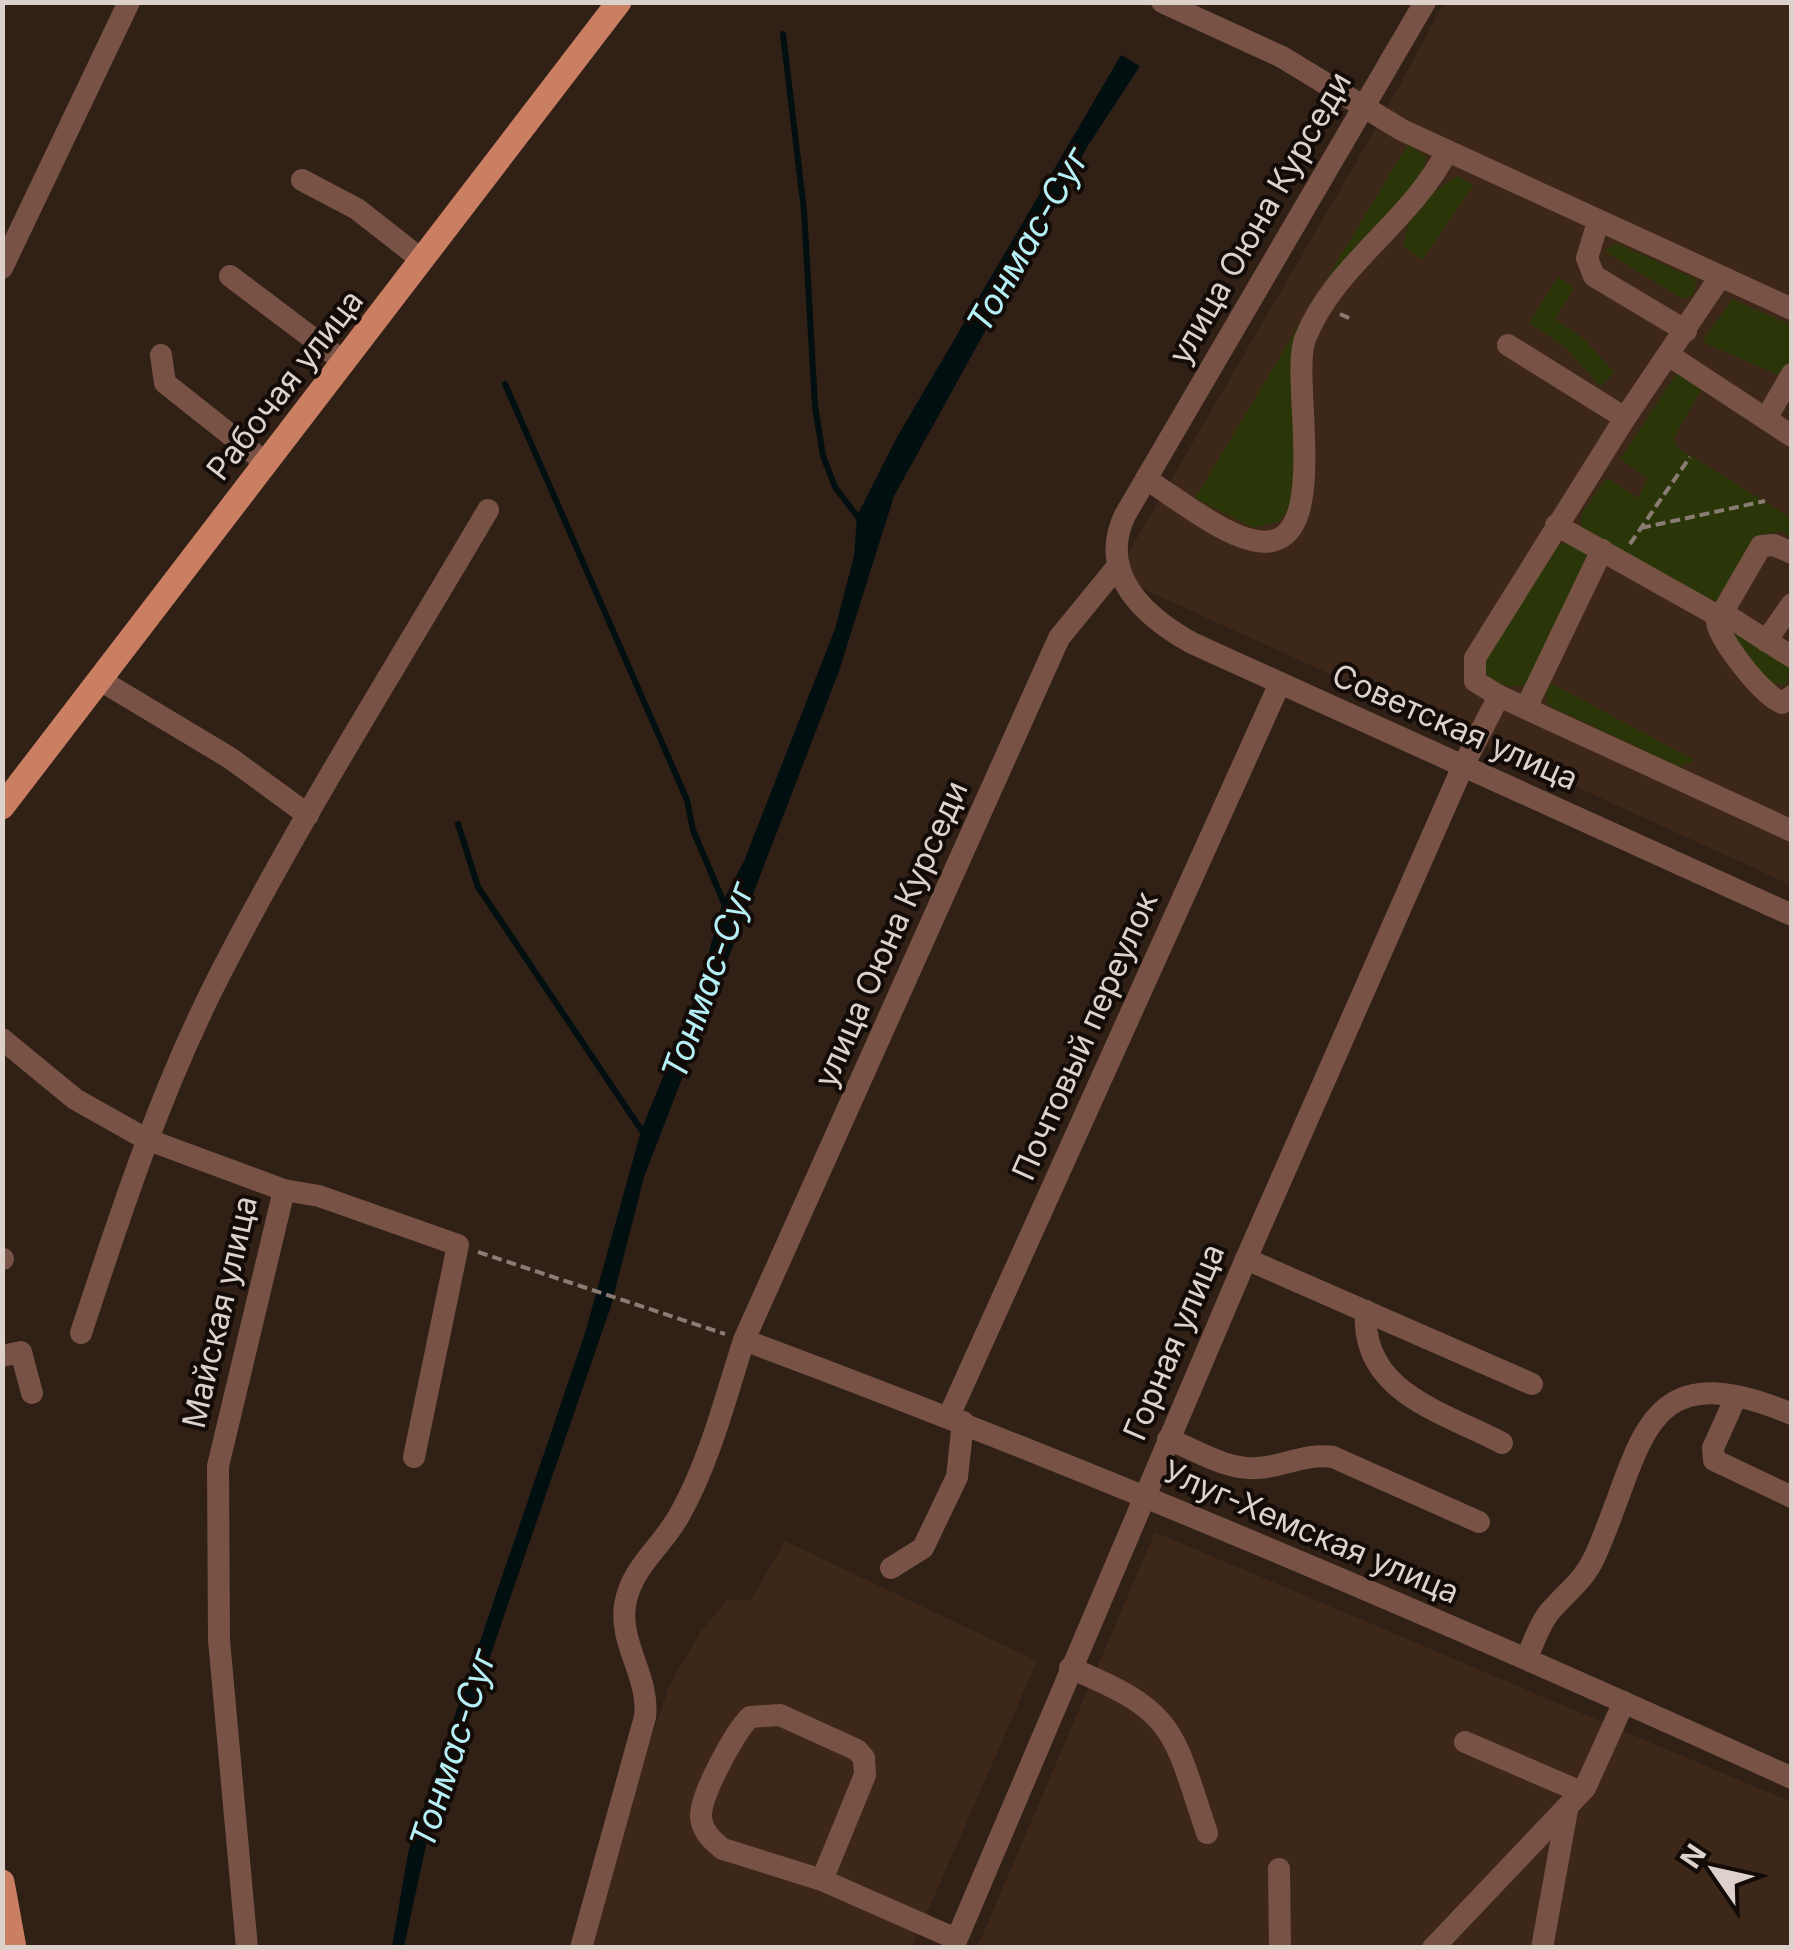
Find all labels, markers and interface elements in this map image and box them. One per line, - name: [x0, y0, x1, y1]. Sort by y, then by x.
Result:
- street label: улица Оюна Курседи: [1160, 65, 1359, 371]
- water label: Тонмас-Суг: [957, 138, 1098, 340]
- street label: Рабочая улица: [198, 282, 371, 488]
- street label: Советская улица: [1326, 655, 1584, 798]
- street label: улица Оюна Курседи: [805, 775, 976, 1093]
- water label: Тонмас-Суг: [652, 875, 763, 1085]
- street label: Почтовый переулок: [1003, 886, 1166, 1186]
- street label: Майская улица: [174, 1192, 265, 1432]
- street label: Горная улица: [1115, 1238, 1232, 1446]
- street label: Улуг-Хемская улица: [1157, 1451, 1465, 1612]
- water label: Тонмас-Суг: [400, 1642, 504, 1853]
- north arrow: [1664, 1820, 1764, 1920]
- text: N: [1673, 1838, 1713, 1874]

